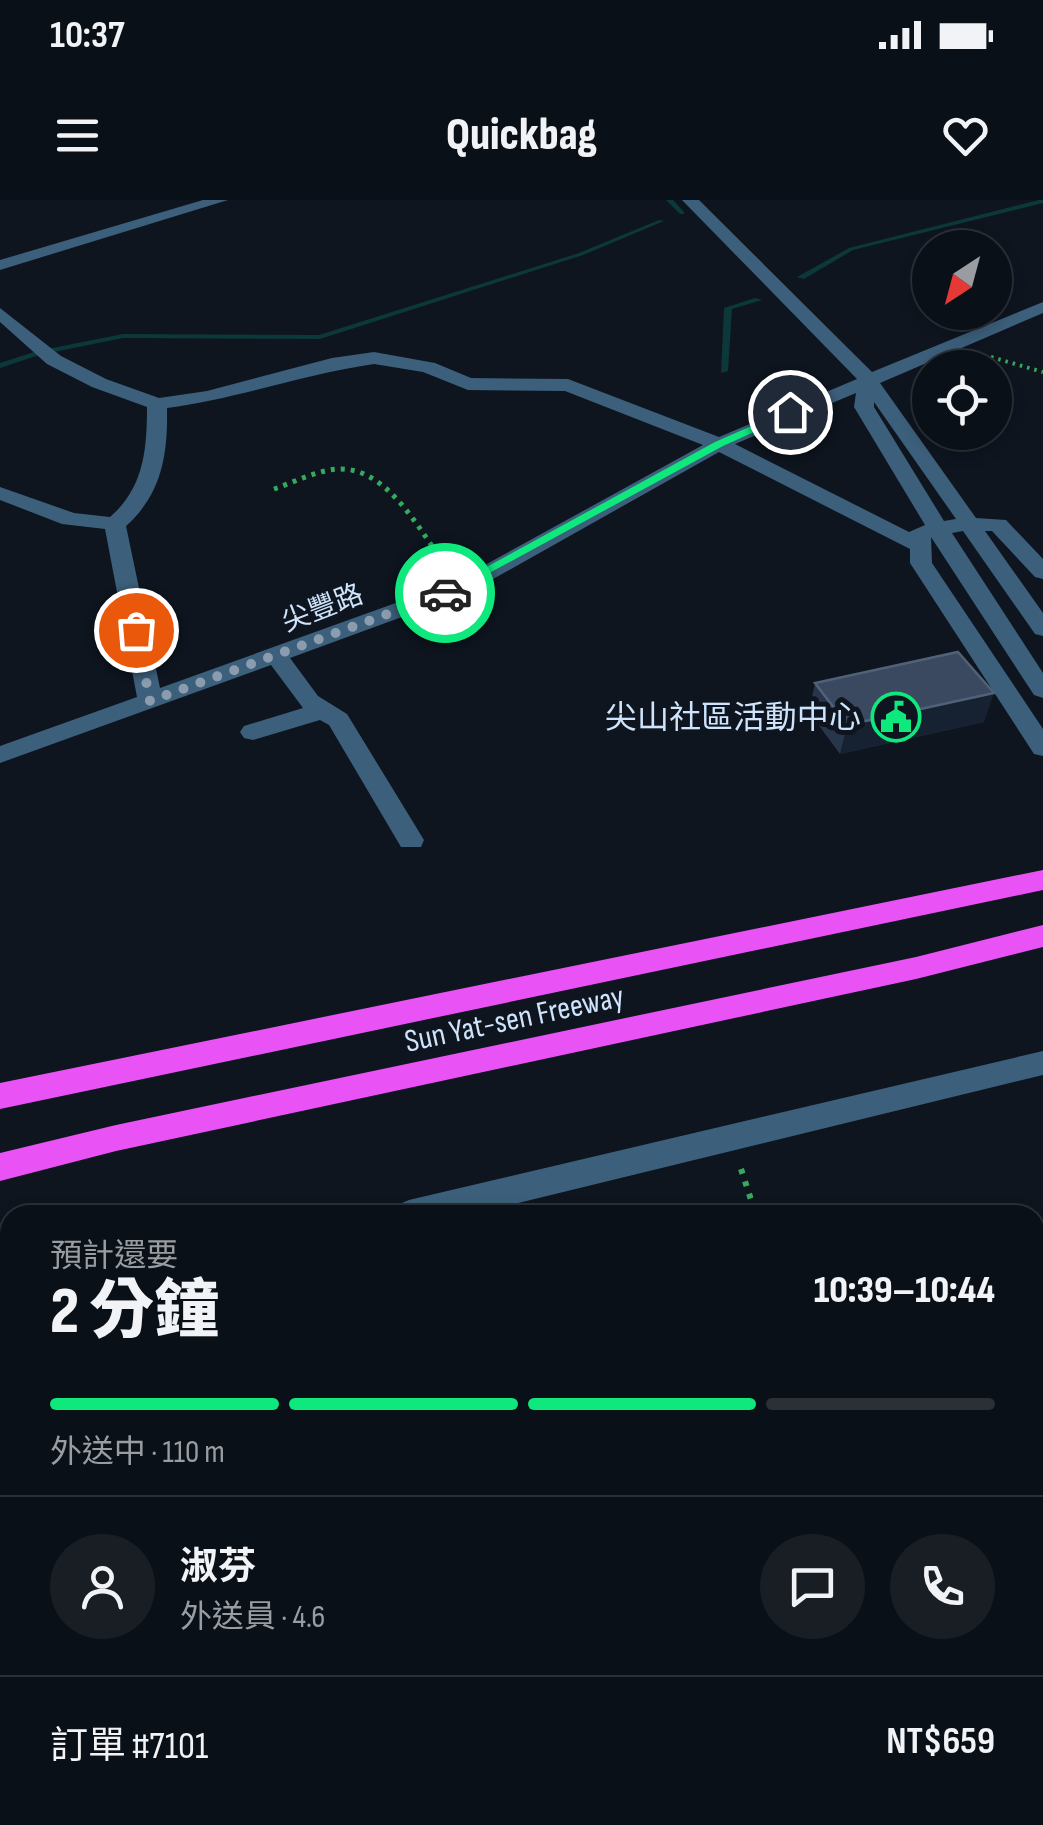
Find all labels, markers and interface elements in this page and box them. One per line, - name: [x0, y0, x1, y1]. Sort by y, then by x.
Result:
- text: 10:37: [50, 13, 125, 58]
- icon: menu: [50, 108, 105, 163]
- text: Quickbag: [446, 108, 597, 163]
- icon: heart: [938, 108, 993, 163]
- north arrow: [912, 230, 1012, 330]
- map controls: [912, 230, 1012, 450]
- button: locate: [912, 350, 1012, 450]
- pin: [748, 370, 833, 455]
- icon: home: [763, 385, 818, 440]
- courier: [395, 543, 495, 643]
- icon: car: [418, 566, 473, 621]
- street label: 尖豐路: [277, 578, 368, 639]
- pin: [94, 588, 179, 673]
- icon: bag: [109, 603, 164, 658]
- public building icon: 尖山社區活動中心: [870, 691, 922, 743]
- place label: 尖山社區活動中心: [605, 699, 861, 738]
- street label: Sun Yat-sen Freeway: [401, 977, 628, 1062]
- text: 預計還要: [50, 1237, 178, 1276]
- text: 10:39–10:44: [814, 1268, 995, 1313]
- text: 2 分鐘: [50, 1274, 219, 1352]
- text: 外送中 · 110 m: [50, 1433, 225, 1472]
- button: person: [50, 1534, 155, 1639]
- button: chat: [760, 1534, 865, 1639]
- button: phone: [890, 1534, 995, 1639]
- text: 淑芬: [180, 1545, 256, 1590]
- text: 外送員 · 4.6: [180, 1598, 325, 1637]
- text: NT$659: [886, 1719, 995, 1764]
- text: 訂單 #7101: [50, 1724, 208, 1769]

